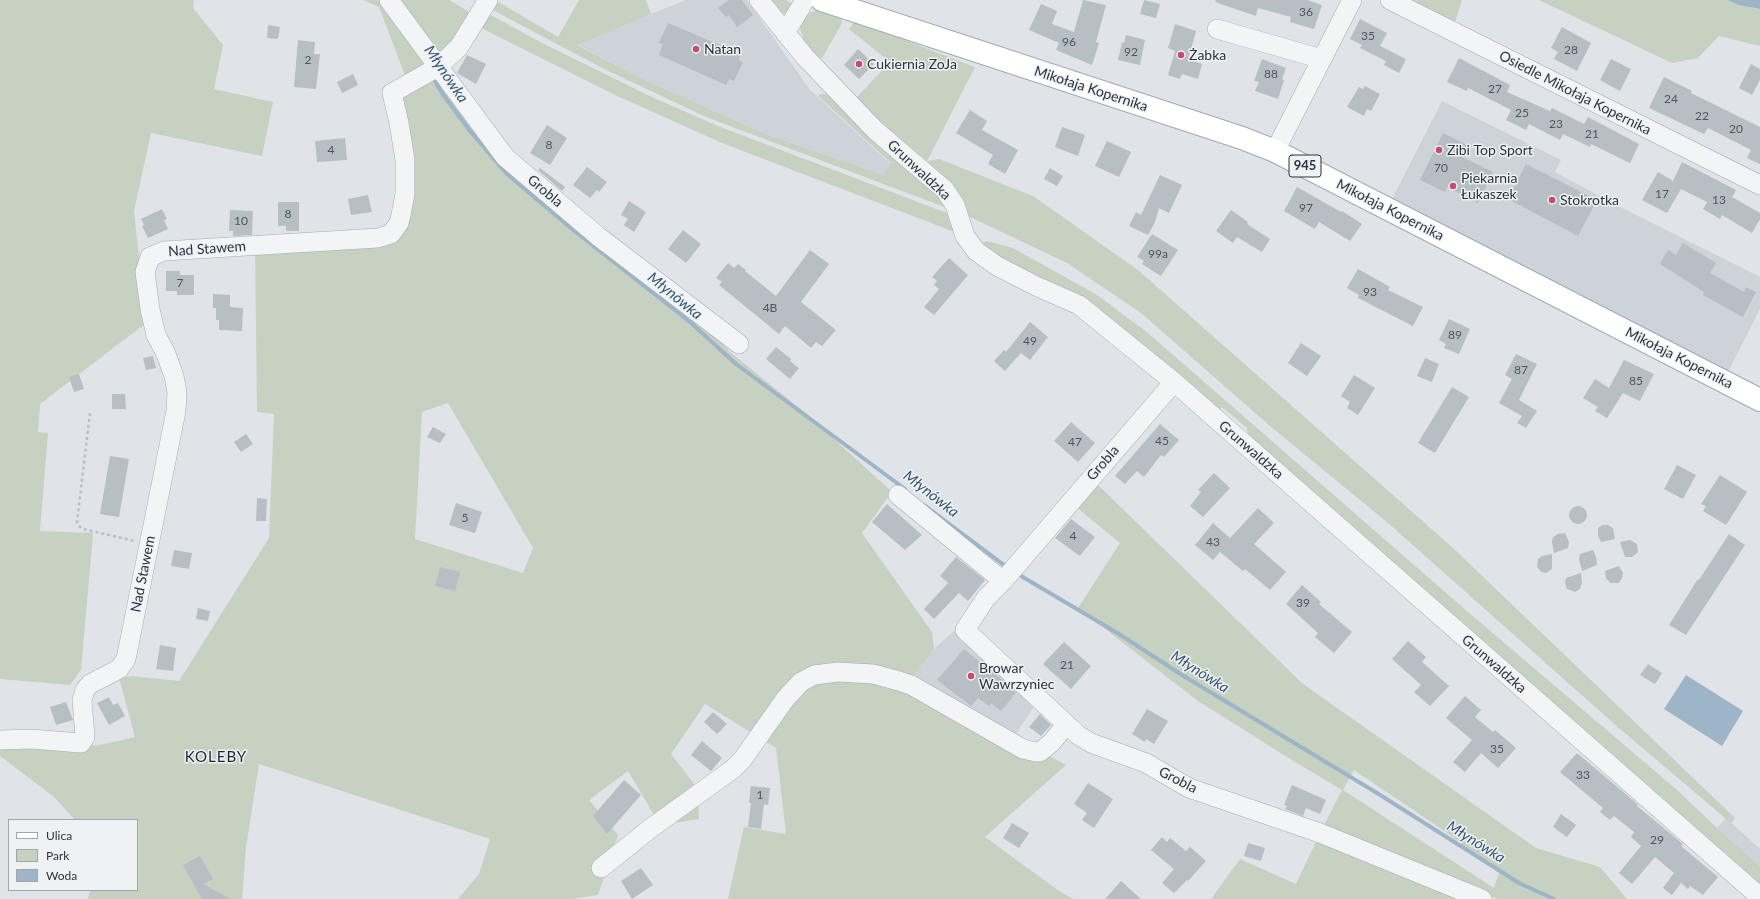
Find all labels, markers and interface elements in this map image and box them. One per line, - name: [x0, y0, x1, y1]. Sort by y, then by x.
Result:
- house number: 36: [1299, 5, 1313, 19]
- house number: 35: [1361, 29, 1375, 43]
- house number: 96: [1062, 35, 1076, 49]
- place label: Natan: [704, 41, 741, 57]
- water label: Młynówka: [420, 42, 472, 106]
- house number: 28: [1564, 43, 1578, 57]
- marker: Natan: [691, 44, 701, 54]
- house number: 92: [1124, 45, 1138, 59]
- place label: Żabka: [1189, 47, 1226, 63]
- street label: Osiedle Mikołaja Kopernika: [1496, 47, 1654, 139]
- marker: Żabka: [1176, 50, 1186, 60]
- house number: 2: [305, 53, 311, 67]
- place label: Cukiernia ZoJa: [867, 56, 957, 72]
- marker: Cukiernia ZoJa: [854, 59, 864, 69]
- street label: Mikołaja Kopernika: [1032, 63, 1150, 115]
- house number: 88: [1264, 67, 1278, 81]
- house number: 27: [1488, 82, 1502, 96]
- house number: 24: [1664, 92, 1678, 106]
- house number: 25: [1515, 106, 1529, 120]
- house number: 22: [1695, 109, 1709, 123]
- house number: 23: [1549, 117, 1563, 131]
- house number: 20: [1729, 122, 1743, 136]
- house number: 21: [1585, 127, 1599, 141]
- street label: Grunwaldzka: [884, 137, 954, 203]
- house number: 8: [546, 138, 552, 152]
- place label: Zibi Top Sport: [1447, 142, 1533, 158]
- house number: 4: [328, 143, 334, 157]
- marker: Zibi Top Sport: [1434, 145, 1444, 155]
- road number: 945: [1289, 155, 1321, 177]
- house number: 70: [1434, 161, 1448, 175]
- place label: Piekarnia Łukaszek: [1461, 170, 1517, 202]
- street label: Grobla: [524, 171, 566, 211]
- street label: Mikołaja Kopernika: [1333, 176, 1447, 244]
- marker: Piekarnia Łukaszek: [1448, 181, 1458, 191]
- house number: 17: [1655, 187, 1669, 201]
- place label: Stokrotka: [1560, 192, 1619, 208]
- house number: 13: [1712, 193, 1726, 207]
- marker: Stokrotka: [1547, 195, 1557, 205]
- house number: 97: [1299, 201, 1313, 215]
- house number: 8: [285, 207, 291, 221]
- house number: 10: [234, 214, 248, 228]
- street label: Nad Stawem: [168, 238, 246, 260]
- house number: 99a: [1148, 247, 1168, 261]
- water label: Młynówka: [644, 268, 706, 324]
- house number: 7: [177, 276, 183, 290]
- house number: 93: [1363, 285, 1377, 299]
- house number: 4B: [763, 301, 777, 315]
- street label: Mikołaja Kopernika: [1622, 324, 1736, 392]
- house number: 89: [1448, 328, 1462, 342]
- house number: 49: [1023, 334, 1037, 348]
- house number: 87: [1514, 363, 1528, 377]
- house number: 85: [1629, 374, 1643, 388]
- street label: Grunwaldzka: [1215, 417, 1287, 483]
- house number: 45: [1155, 434, 1169, 448]
- house number: 47: [1068, 435, 1082, 449]
- street label: Grobla: [1083, 442, 1123, 484]
- water label: Młynówka: [900, 467, 962, 521]
- house number: 5: [462, 511, 468, 525]
- house number: 4: [1070, 529, 1076, 543]
- street label: Nad Stawem: [127, 534, 159, 614]
- house number: 43: [1206, 535, 1220, 549]
- house number: 39: [1296, 596, 1310, 610]
- street label: Grunwaldzka: [1458, 631, 1530, 697]
- water label: Młynówka: [1168, 647, 1232, 697]
- house number: 21: [1060, 658, 1074, 672]
- place label: Browar Wawrzyniec: [979, 660, 1055, 692]
- marker: Browar Wawrzyniec: [966, 671, 976, 681]
- house number: 35: [1490, 742, 1504, 756]
- district label: KOLEBY: [185, 748, 247, 766]
- street label: Grobla: [1156, 763, 1200, 797]
- house number: 33: [1576, 768, 1590, 782]
- house number: 1: [757, 788, 763, 802]
- water label: Młynówka: [1444, 817, 1508, 867]
- legend: [8, 819, 138, 891]
- text: Ulica: [46, 828, 72, 843]
- house number: 29: [1650, 833, 1664, 847]
- text: Park: [46, 848, 69, 863]
- text: Woda: [46, 868, 77, 883]

